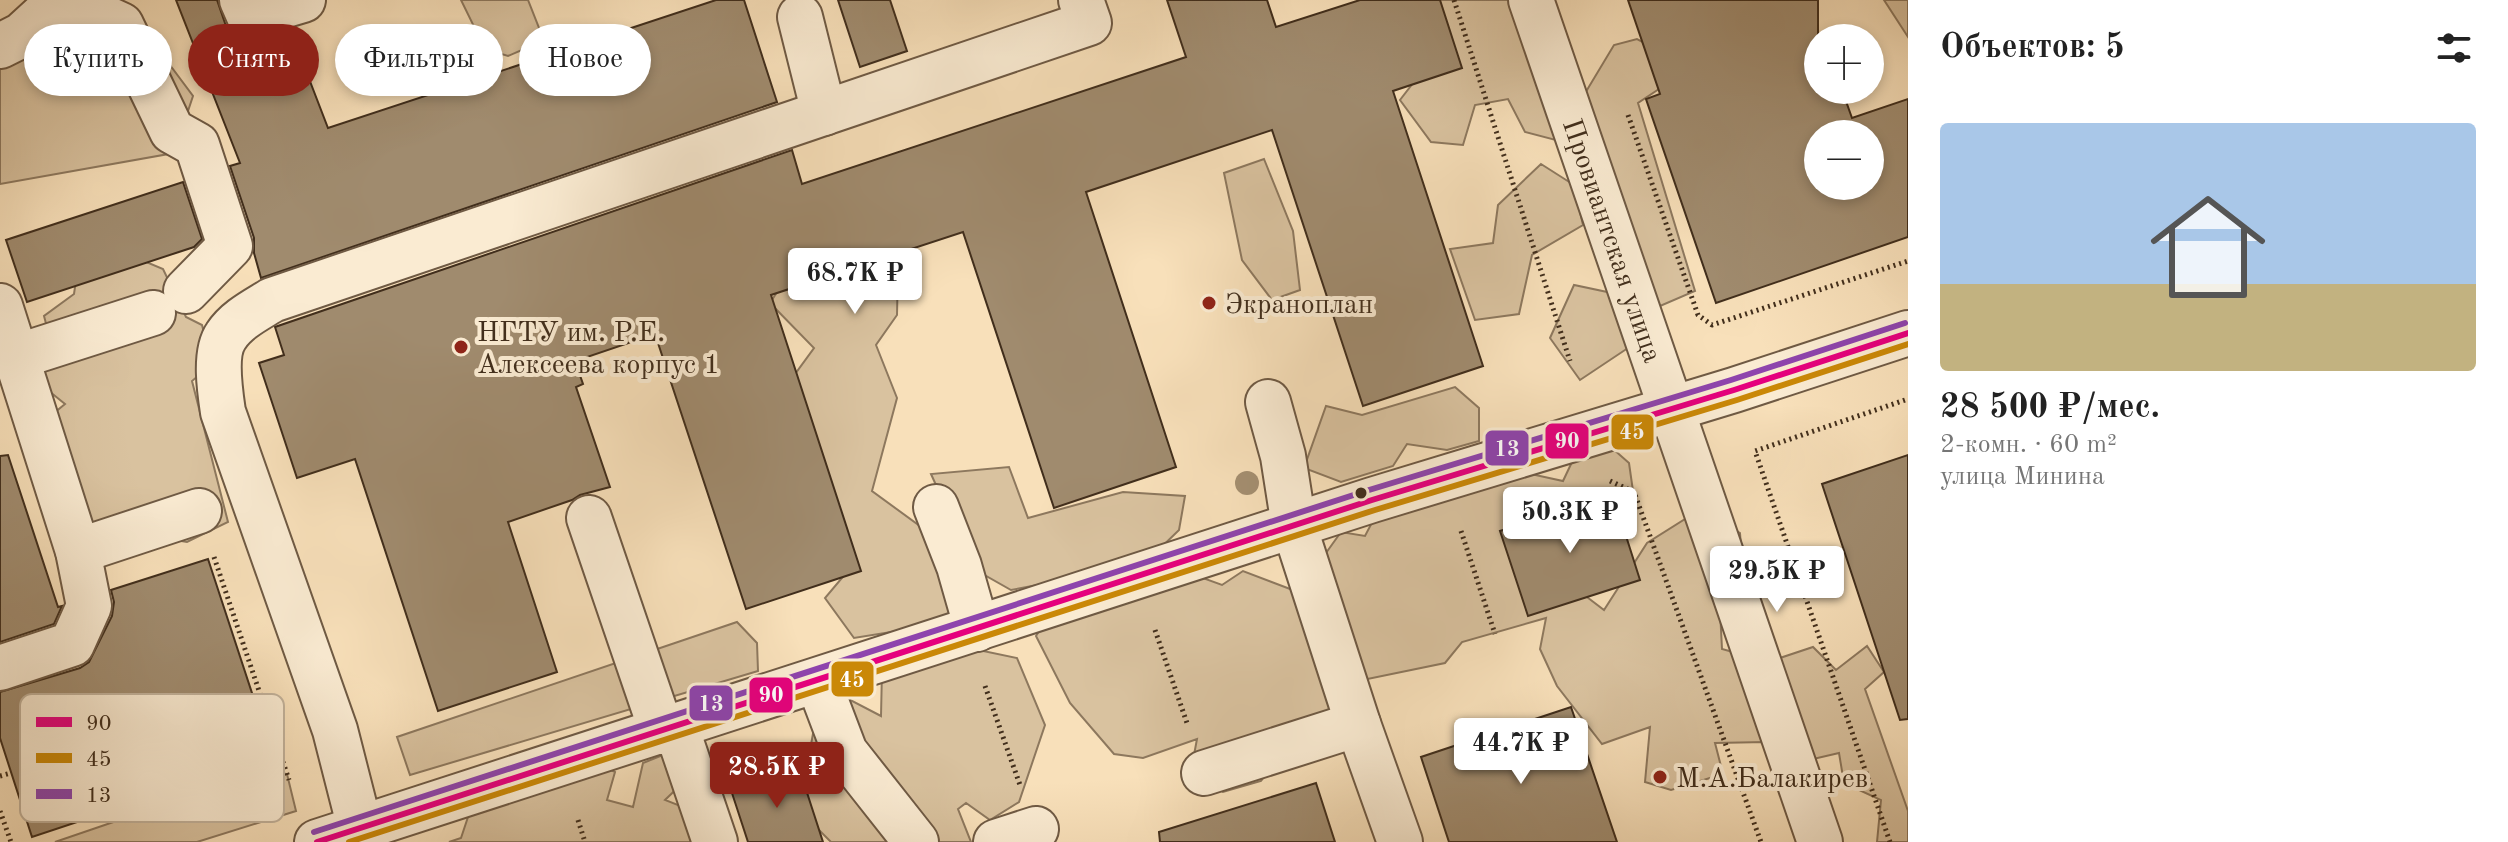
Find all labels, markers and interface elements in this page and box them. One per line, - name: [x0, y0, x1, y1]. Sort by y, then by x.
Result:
- chip: Купить: [24, 24, 172, 96]
- chip: Снять: [188, 24, 319, 96]
- chip: Фильтры: [335, 24, 503, 96]
- chip: Новое: [519, 24, 651, 96]
- map controls: [1804, 24, 1884, 200]
- button: +: [1804, 24, 1884, 104]
- icon: filters: [2432, 26, 2476, 70]
- text: Объектов: 5: [1940, 31, 2125, 65]
- street label: Провиантская улица: [1556, 116, 1665, 367]
- button: −: [1804, 120, 1884, 200]
- icon: home: [2136, 175, 2280, 319]
- pin: 68.7K ₽: [781, 248, 929, 316]
- text: 68.7K ₽: [806, 261, 904, 287]
- place label: Экраноплан: [1225, 292, 1373, 320]
- marker: Экраноплан: [1200, 294, 1218, 312]
- place label: НГТУ им. Р.Е. Алексеева корпус 1: [477, 320, 720, 380]
- marker: НГТУ им. Р.Е. Алексеева корпус 1: [452, 338, 470, 356]
- text: 28 500 ₽/мес.: [1940, 391, 2160, 425]
- line badge: 45: [1610, 413, 1655, 451]
- line badge: 90: [1544, 422, 1590, 460]
- text: 45: [1619, 422, 1645, 444]
- line badge: 13: [1484, 429, 1530, 467]
- text: 90: [1554, 431, 1580, 453]
- text: 2-комн. · 60 m²: [1940, 432, 2117, 458]
- text: 13: [1494, 439, 1520, 461]
- text: улица Минина: [1940, 464, 2105, 490]
- unlabelled marker: [1353, 485, 1369, 501]
- pin: 50.3K ₽: [1496, 487, 1644, 555]
- text: 50.3K ₽: [1521, 500, 1619, 526]
- pin: 29.5K ₽: [1703, 546, 1851, 614]
- text: 29.5K ₽: [1728, 559, 1826, 585]
- line badge: 45: [830, 660, 875, 698]
- text: 45: [839, 670, 865, 692]
- line badge: 90: [748, 676, 794, 714]
- line badge: 13: [688, 684, 734, 722]
- text: 90: [758, 685, 784, 707]
- legend: [20, 694, 284, 822]
- text: 13: [698, 694, 724, 716]
- text: 90: [86, 713, 112, 735]
- pin: 44.7K ₽: [1447, 718, 1595, 786]
- text: 44.7K ₽: [1472, 731, 1570, 757]
- pin: 28.5K ₽: [703, 742, 851, 810]
- text: 45: [86, 749, 112, 771]
- text: 28.5K ₽: [728, 755, 826, 781]
- place label: М.А.Балакирев: [1676, 766, 1868, 794]
- marker: М.А.Балакирев: [1651, 768, 1669, 786]
- text: 13: [86, 785, 112, 807]

